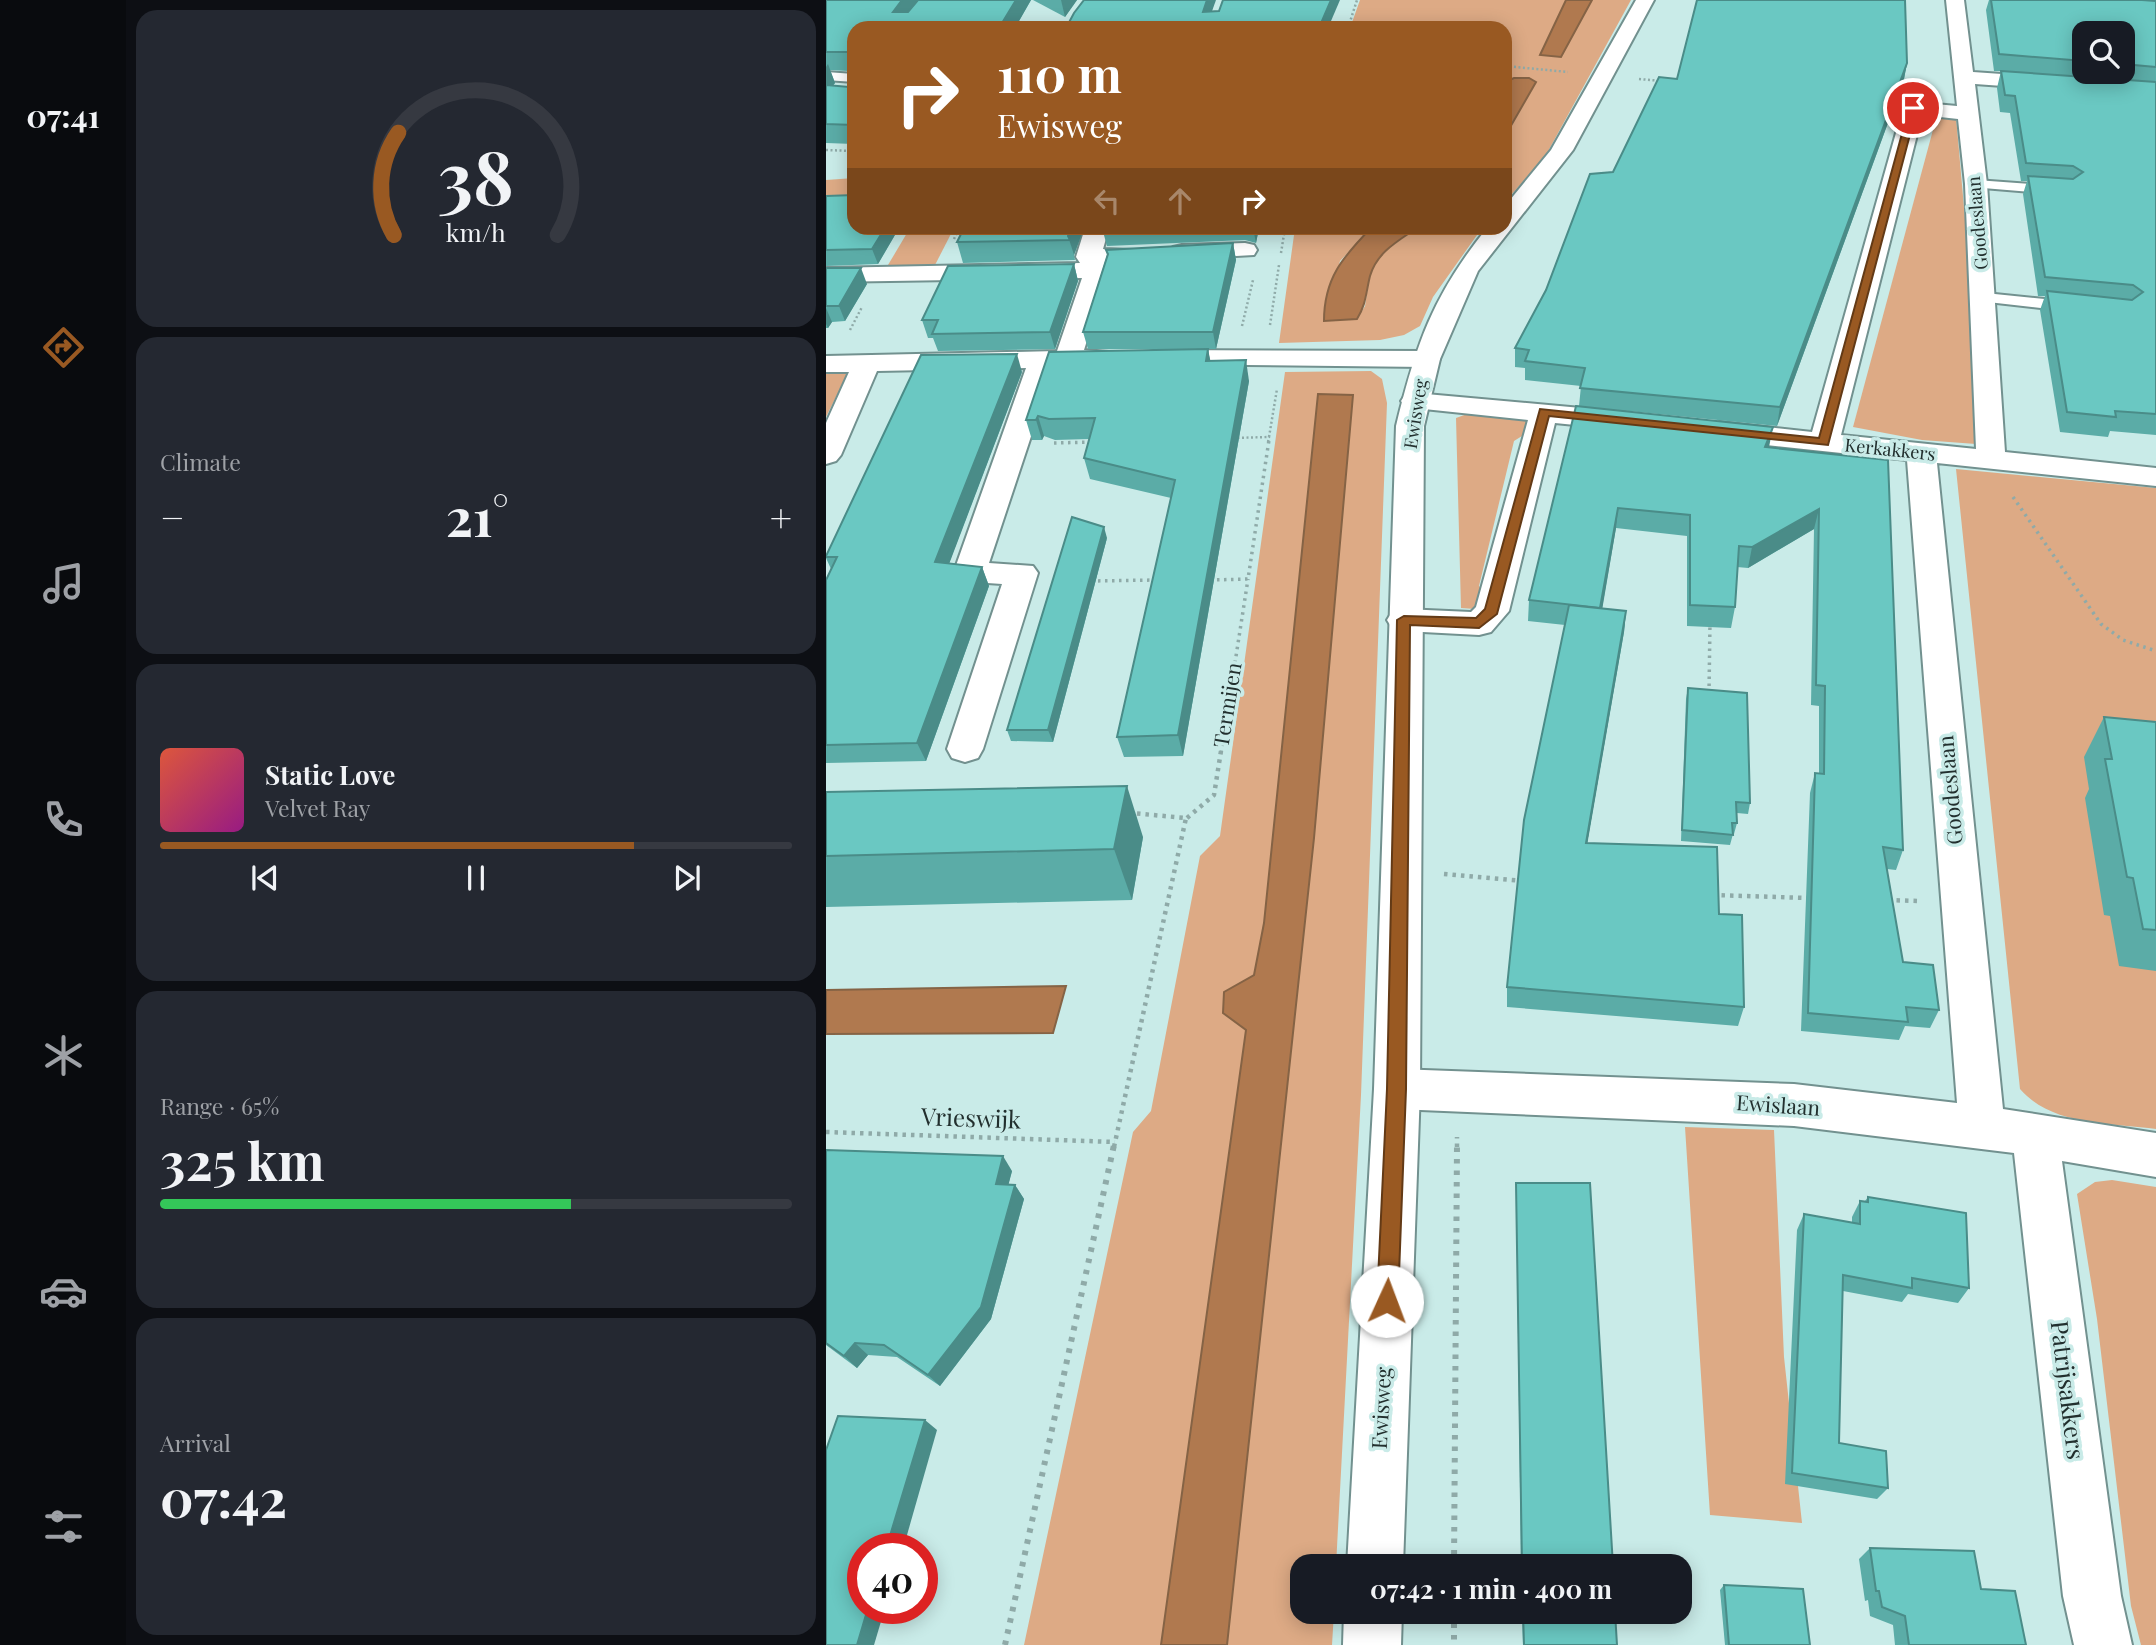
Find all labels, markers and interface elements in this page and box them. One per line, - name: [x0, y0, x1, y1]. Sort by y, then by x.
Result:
- map controls: [2072, 21, 2135, 84]
- button: search: [2072, 21, 2135, 84]
- text: 110 m: [997, 40, 1122, 105]
- icon: right: [882, 49, 973, 140]
- pin: [1883, 78, 1943, 138]
- icon: arrive: [1894, 89, 1932, 127]
- text: 07:41: [26, 93, 100, 136]
- text: Ewisweg: [997, 103, 1122, 146]
- text: 38: [438, 126, 514, 223]
- street label: Goodeslaan: [1961, 175, 1993, 271]
- icon: left: [1088, 182, 1126, 220]
- icon: ahead: [1161, 182, 1199, 220]
- icon: right: [1234, 182, 1272, 220]
- text: km/h: [446, 214, 506, 247]
- icon: directions: [39, 323, 88, 372]
- street label: Ewisweg: [1398, 377, 1432, 451]
- street label: Kerkakkers: [1844, 432, 1937, 466]
- text: Climate: [160, 446, 241, 477]
- text: 21°: [446, 481, 509, 550]
- text: −: [160, 491, 185, 542]
- text: +: [770, 491, 792, 542]
- icon: music: [39, 559, 88, 608]
- street label: Termijen: [1205, 660, 1247, 749]
- street label: Goodeslaan: [1930, 734, 1968, 846]
- text: Static Love: [265, 757, 395, 792]
- text: Velvet Ray: [265, 792, 370, 823]
- icon: phone: [39, 795, 88, 844]
- icon: previous: [246, 859, 284, 897]
- icon: pause: [457, 859, 495, 897]
- icon: next: [668, 859, 706, 897]
- icon: climate: [39, 1031, 88, 1080]
- street label: Ewislaan: [1735, 1087, 1821, 1121]
- text: Range · 65%: [160, 1090, 279, 1121]
- street label: Vrieswijk: [919, 1099, 1022, 1135]
- text: 325 km: [160, 1125, 325, 1194]
- position arrow: [1350, 1264, 1424, 1338]
- icon: car: [39, 1267, 88, 1316]
- street label: Patrijsakkers: [2045, 1318, 2093, 1461]
- street label: Ewisweg: [1364, 1366, 1396, 1450]
- text: Arrival: [160, 1427, 231, 1458]
- text: 07:42: [160, 1462, 287, 1531]
- icon: filters: [39, 1502, 88, 1551]
- speed limit sign: 40: [847, 1533, 938, 1624]
- text: 07:42 · 1 min · 400 m: [1370, 1571, 1612, 1606]

